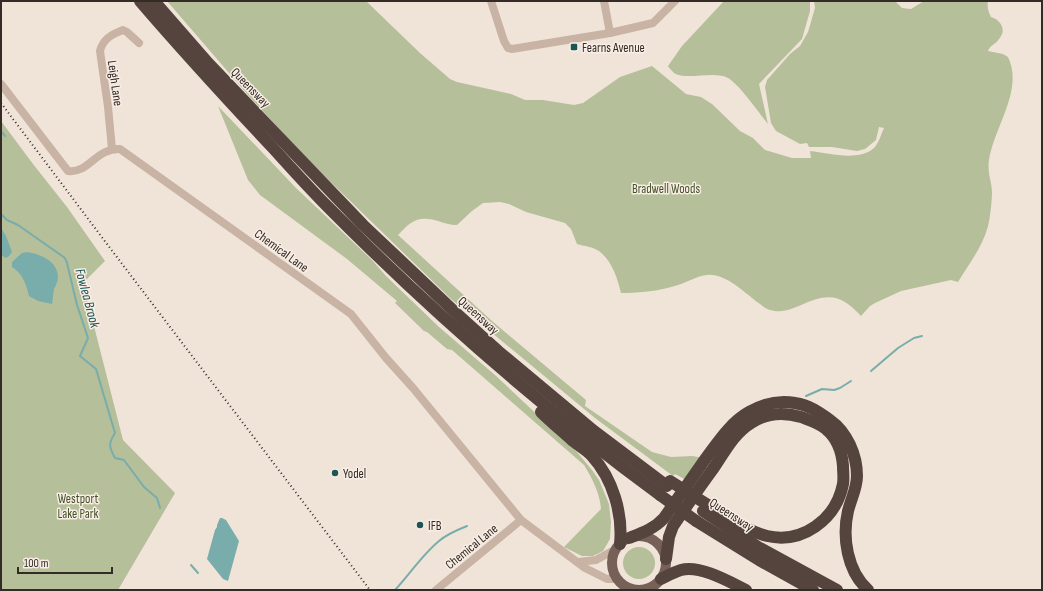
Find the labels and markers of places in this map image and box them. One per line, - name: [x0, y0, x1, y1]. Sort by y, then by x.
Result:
- place label: Fearns Avenue: [582, 40, 645, 56]
- marker: Fearns Avenue: [569, 42, 579, 52]
- place label: Yodel: [343, 466, 366, 482]
- marker: Yodel: [330, 468, 340, 478]
- place label: IFB: [428, 518, 442, 534]
- marker: IFB: [415, 520, 425, 530]

